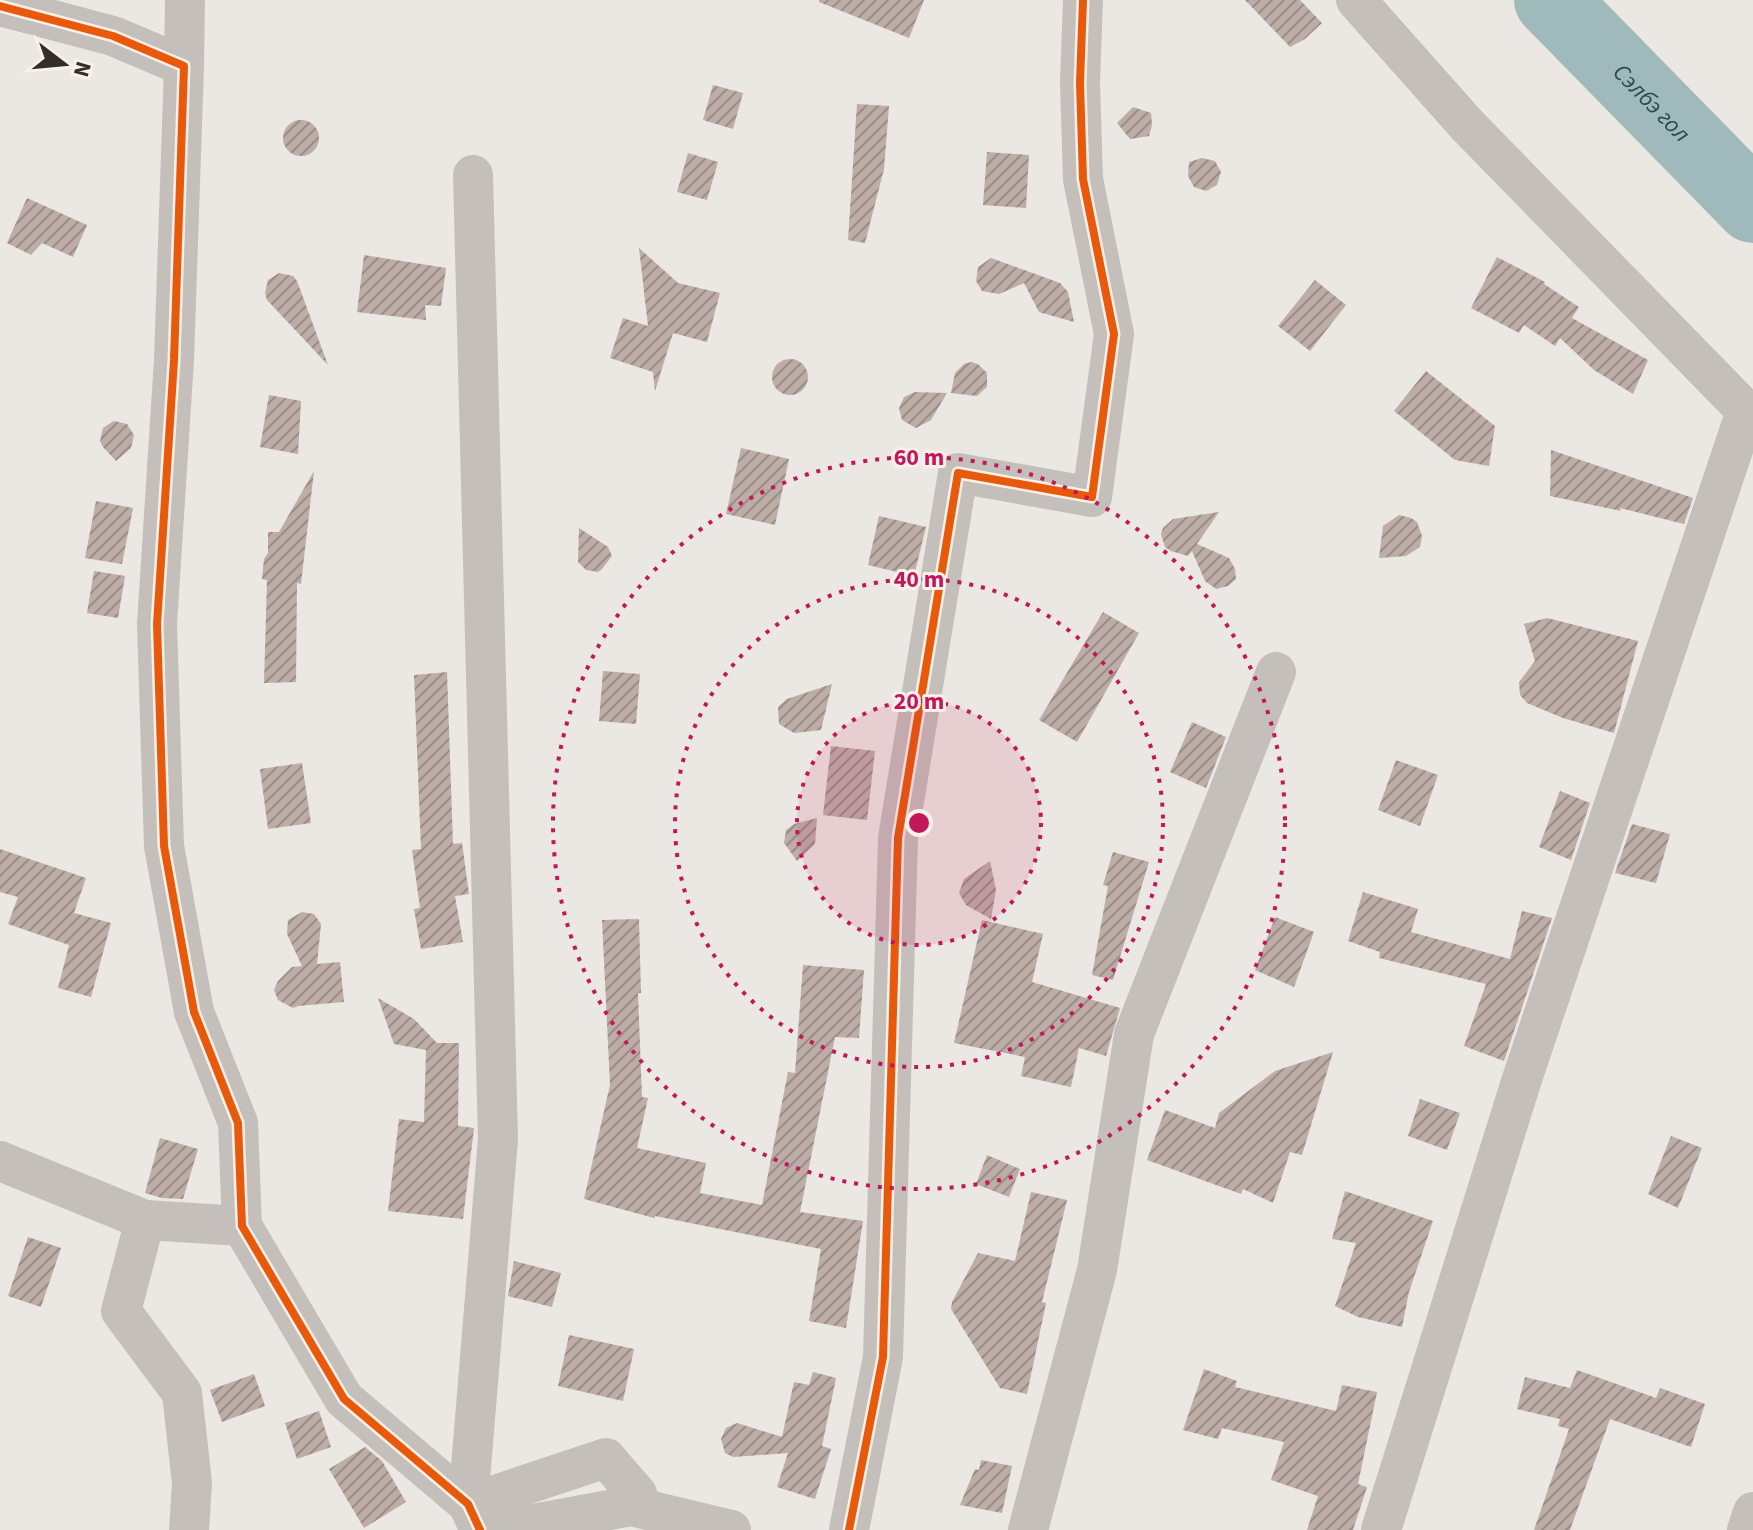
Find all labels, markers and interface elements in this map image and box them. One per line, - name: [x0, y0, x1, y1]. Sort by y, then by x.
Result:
- north arrow: [24, 24, 104, 104]
- water label: Сэлбэ гол: [1605, 56, 1698, 151]
- text: N: [65, 58, 100, 81]
- text: 60 m: [894, 440, 944, 475]
- text: 40 m: [894, 562, 944, 597]
- text: 20 m: [894, 684, 944, 719]
- centre of rings: [905, 809, 933, 837]

